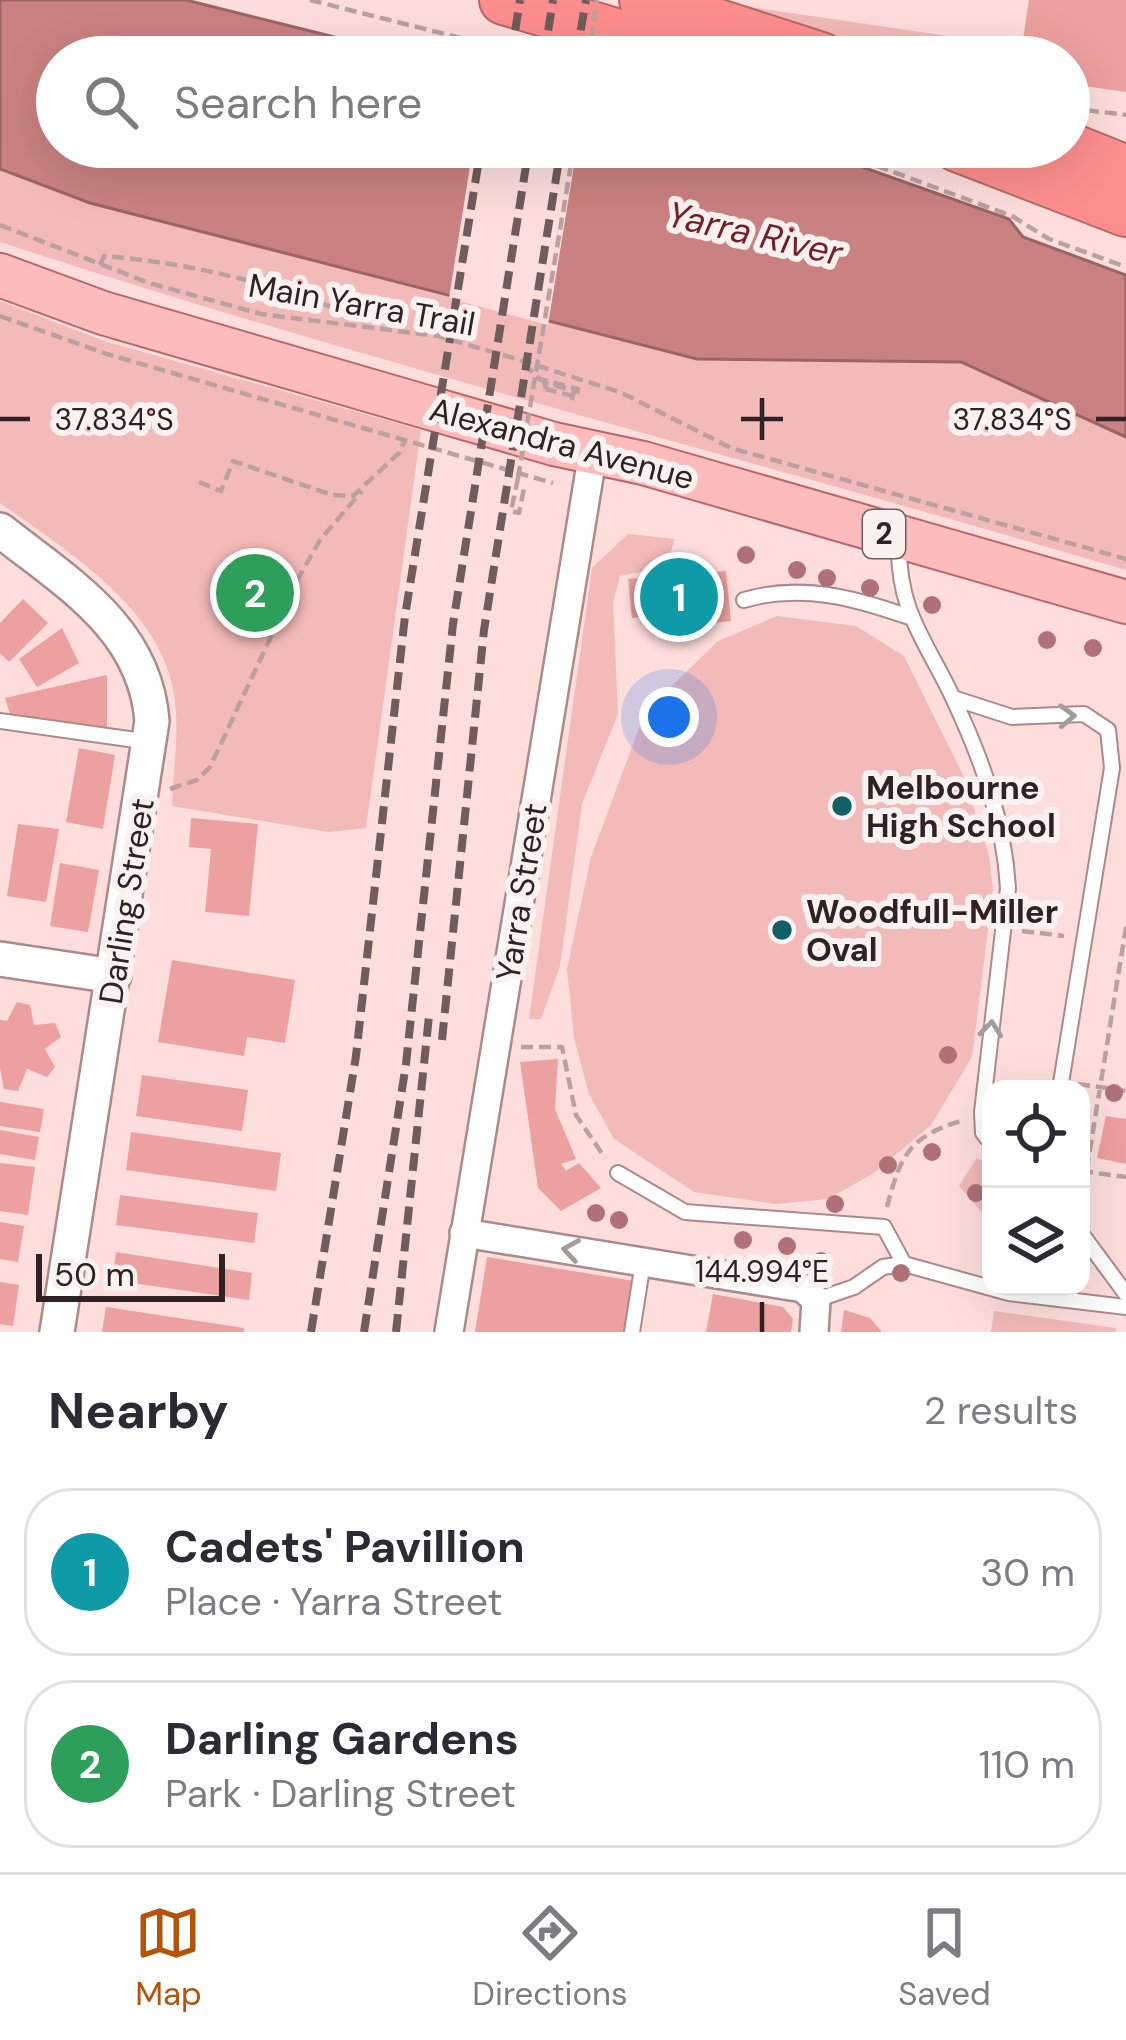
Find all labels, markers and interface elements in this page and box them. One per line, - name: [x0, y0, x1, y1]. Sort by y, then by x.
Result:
- search box: [36, 36, 1090, 168]
- icon: search: [78, 69, 144, 135]
- text: Search here: [174, 73, 422, 132]
- water label: Yarra River: [663, 191, 849, 277]
- street label: Main Yarra Trail: [245, 263, 479, 346]
- street label: Alexandra Avenue: [425, 387, 699, 499]
- text: 37.834°S: [54, 400, 174, 439]
- text: 37.834°S: [952, 400, 1072, 439]
- road number: 2: [863, 510, 905, 558]
- pin: 2: [216, 548, 294, 638]
- pin: 1: [640, 552, 718, 642]
- your location: [639, 687, 699, 747]
- one-way arrow: [1058, 703, 1076, 729]
- place label: Melbourne High School: [866, 766, 1056, 847]
- marker: Melbourne High School: [829, 793, 855, 819]
- street label: Darling Street: [89, 795, 164, 1007]
- street label: Yarra Street: [486, 800, 557, 984]
- place label: Woodfull-Miller Oval: [806, 890, 1058, 971]
- marker: Woodfull-Miller Oval: [769, 917, 795, 943]
- one-way arrow: [978, 1020, 1003, 1039]
- map controls: [982, 1080, 1090, 1296]
- button: locate: [982, 1080, 1090, 1188]
- button: layers: [982, 1188, 1090, 1296]
- one-way arrow: [561, 1239, 581, 1264]
- scale bar: [36, 1248, 225, 1301]
- text: 144.994°E: [695, 1252, 829, 1291]
- text: 50 m: [54, 1253, 135, 1296]
- text: Nearby: [48, 1377, 229, 1444]
- text: 2 results: [924, 1385, 1078, 1436]
- text: Cadets' Pavillion: [165, 1517, 525, 1576]
- text: 1: [83, 1547, 97, 1598]
- text: 30 m: [980, 1547, 1075, 1598]
- text: Place · Yarra Street: [165, 1576, 502, 1627]
- text: Darling Gardens: [165, 1709, 519, 1768]
- text: 2: [79, 1739, 101, 1790]
- text: 110 m: [979, 1739, 1075, 1790]
- text: Park · Darling Street: [165, 1768, 516, 1819]
- tab: Map: [135, 1900, 202, 2015]
- tab: Directions: [472, 1900, 628, 2015]
- tab: Saved: [898, 1900, 991, 2015]

